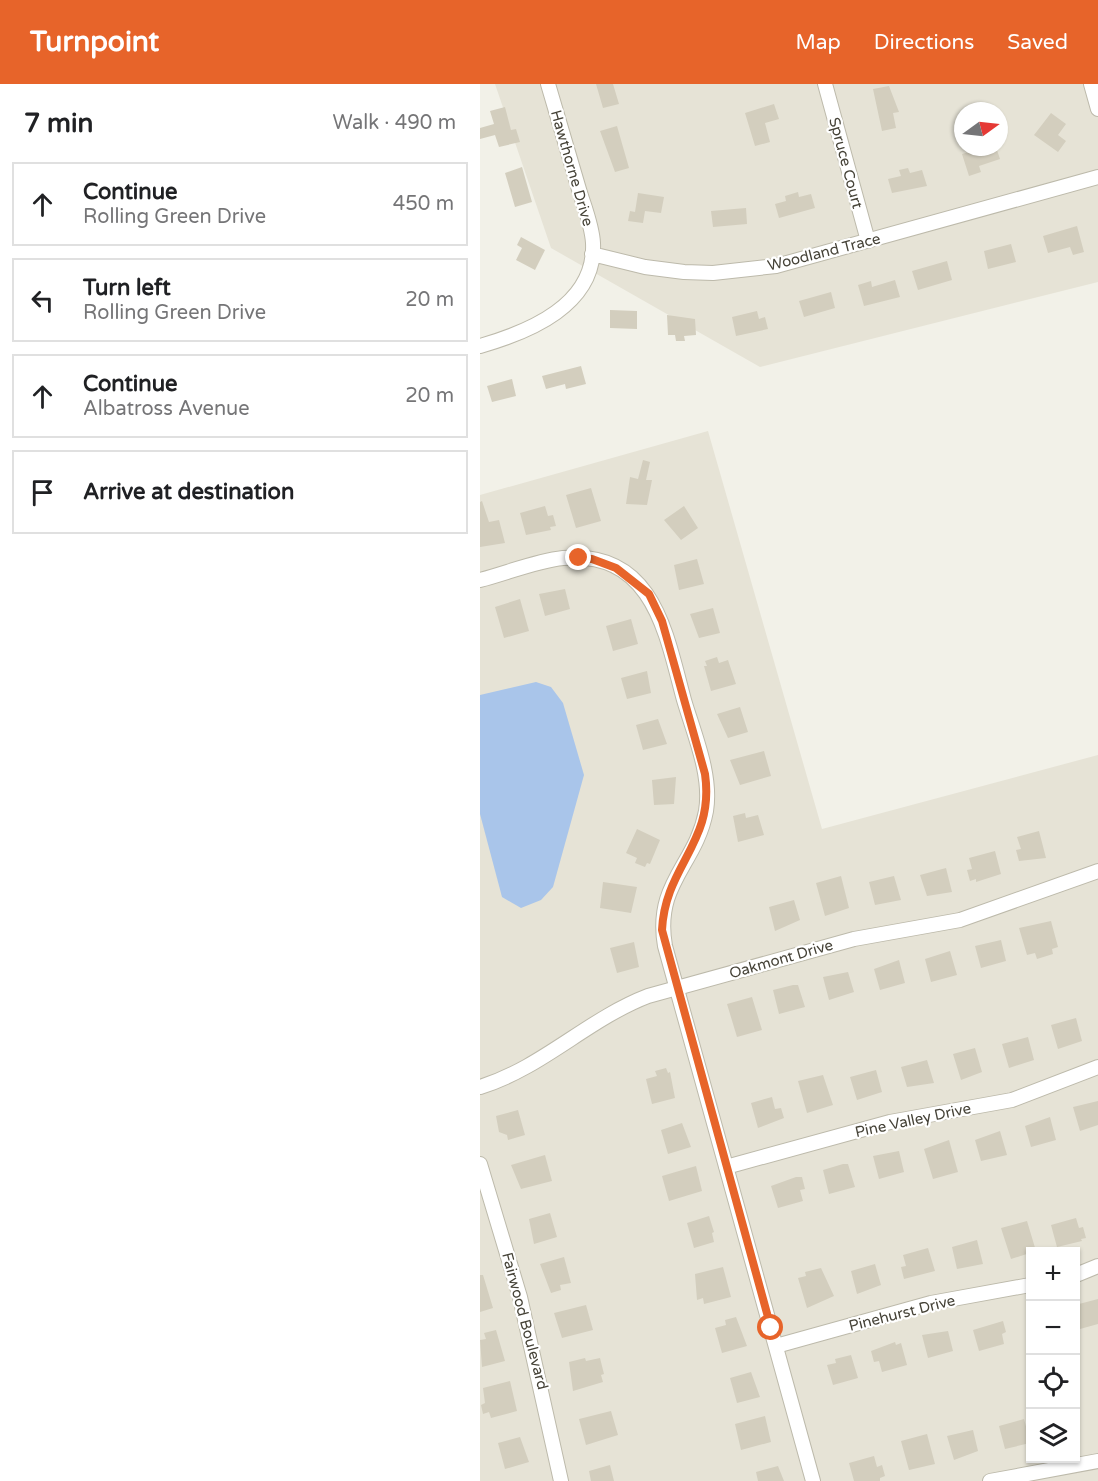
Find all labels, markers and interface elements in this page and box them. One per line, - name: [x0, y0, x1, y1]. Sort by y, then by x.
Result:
- text: Turnpoint: [30, 25, 159, 59]
- text: Map: [795, 30, 841, 55]
- text: Directions: [874, 30, 974, 55]
- text: Saved: [1007, 30, 1068, 55]
- north arrow: [954, 102, 1008, 156]
- text: 7 min: [24, 108, 93, 139]
- street label: Hawthorne Drive: [547, 108, 597, 228]
- text: Walk · 490 m: [333, 111, 456, 135]
- street label: Spruce Court: [825, 115, 867, 211]
- text: Continue: [83, 179, 178, 205]
- icon: ahead: [26, 188, 59, 221]
- text: 450 m: [393, 192, 454, 216]
- text: Rolling Green Drive: [83, 205, 266, 229]
- street label: Woodland Trace: [766, 229, 882, 275]
- text: Turn left: [83, 275, 171, 301]
- icon: left: [26, 284, 59, 317]
- text: 20 m: [405, 288, 454, 312]
- text: Rolling Green Drive: [83, 301, 266, 325]
- text: Continue: [83, 371, 178, 397]
- icon: ahead: [26, 380, 59, 413]
- text: 20 m: [405, 384, 454, 408]
- text: Albatross Avenue: [83, 397, 250, 421]
- icon: arrive: [26, 476, 59, 509]
- text: Arrive at destination: [83, 479, 294, 505]
- route end: [565, 544, 591, 570]
- street label: Oakmont Drive: [727, 936, 835, 982]
- street label: Pine Valley Drive: [853, 1099, 973, 1141]
- map controls: [1026, 1247, 1080, 1463]
- button: +: [1026, 1247, 1080, 1301]
- street label: Fairwood Boulevard: [498, 1250, 552, 1392]
- street label: Pinehurst Drive: [847, 1291, 957, 1335]
- button: −: [1026, 1301, 1080, 1355]
- route start: [757, 1314, 783, 1340]
- button: locate: [1026, 1355, 1080, 1409]
- button: layers: [1026, 1409, 1080, 1463]

